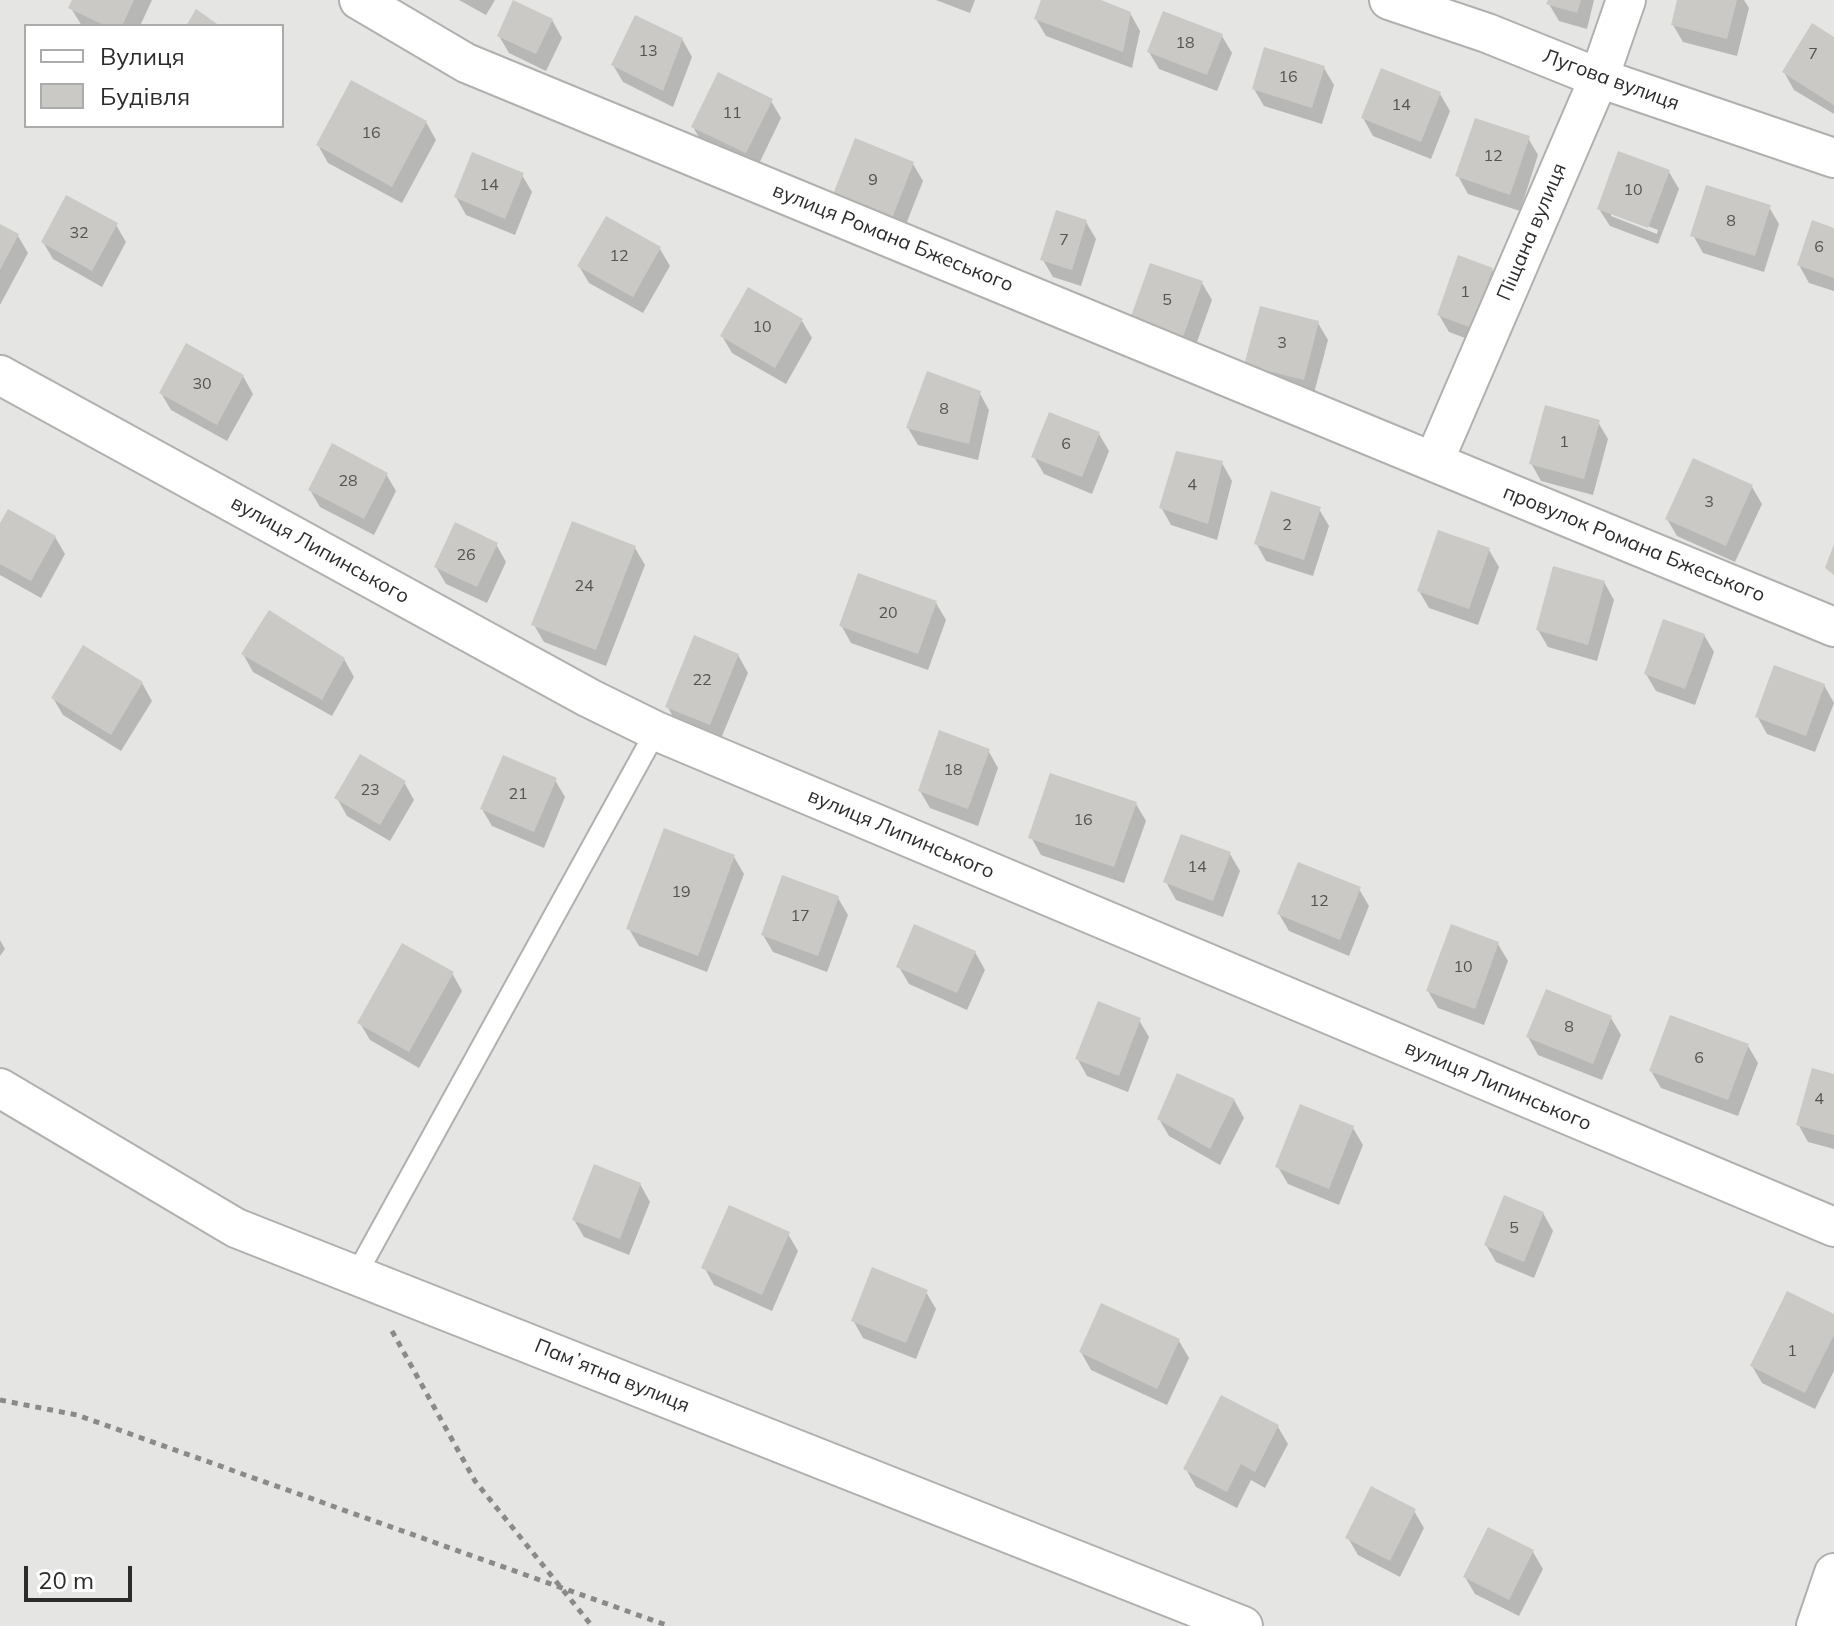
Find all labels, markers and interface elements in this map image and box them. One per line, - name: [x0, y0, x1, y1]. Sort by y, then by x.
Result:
- legend: [24, 24, 284, 128]
- house number: 18: [1175, 33, 1195, 53]
- text: Вулиця: [100, 41, 185, 71]
- house number: 13: [638, 41, 658, 61]
- street label: Лугова вулиця: [1540, 44, 1682, 116]
- house number: 7: [1808, 44, 1818, 64]
- house number: 16: [1278, 67, 1298, 87]
- text: Будівля: [100, 81, 190, 111]
- house number: 14: [1391, 95, 1411, 115]
- house number: 11: [722, 103, 742, 123]
- house number: 16: [361, 123, 381, 143]
- house number: 12: [1483, 146, 1503, 166]
- street label: Піщана вулиця: [1492, 160, 1572, 304]
- house number: 9: [868, 170, 878, 190]
- house number: 14: [479, 175, 499, 195]
- street label: вулиця Романа Бжеського: [769, 179, 1017, 297]
- house number: 10: [1623, 180, 1643, 200]
- house number: 8: [1726, 211, 1736, 231]
- house number: 32: [69, 223, 89, 243]
- house number: 7: [1059, 230, 1069, 250]
- house number: 6: [1814, 237, 1824, 257]
- house number: 12: [609, 246, 629, 266]
- house number: 1: [1460, 282, 1470, 302]
- house number: 5: [1162, 290, 1172, 310]
- house number: 10: [752, 317, 772, 337]
- house number: 3: [1277, 333, 1287, 353]
- house number: 30: [192, 374, 212, 394]
- house number: 8: [939, 399, 949, 419]
- house number: 1: [1559, 432, 1569, 452]
- house number: 6: [1061, 434, 1071, 454]
- house number: 28: [338, 471, 358, 491]
- house number: 4: [1187, 475, 1197, 495]
- street label: провулок Романа Бжеського: [1499, 480, 1769, 608]
- street label: вулиця Липинського: [227, 491, 413, 609]
- house number: 3: [1704, 492, 1714, 512]
- house number: 2: [1282, 515, 1292, 535]
- house number: 26: [456, 545, 476, 565]
- house number: 24: [574, 576, 594, 596]
- house number: 20: [878, 603, 898, 623]
- house number: 22: [692, 670, 712, 690]
- house number: 18: [943, 760, 963, 780]
- house number: 23: [360, 780, 380, 800]
- house number: 21: [508, 784, 528, 804]
- street label: вулиця Липинського: [804, 784, 998, 884]
- house number: 16: [1073, 810, 1093, 830]
- house number: 14: [1187, 857, 1207, 877]
- house number: 19: [671, 882, 691, 902]
- house number: 12: [1309, 891, 1329, 911]
- house number: 17: [790, 906, 810, 926]
- house number: 10: [1453, 957, 1473, 977]
- house number: 8: [1564, 1017, 1574, 1037]
- street label: вулиця Липинського: [1401, 1036, 1595, 1136]
- house number: 6: [1694, 1048, 1704, 1068]
- house number: 4: [1814, 1089, 1824, 1109]
- house number: 5: [1509, 1218, 1519, 1238]
- street label: Памʼятна вулиця: [531, 1334, 693, 1418]
- house number: 1: [1787, 1341, 1797, 1361]
- scale bar: [28, 1550, 136, 1600]
- text: 20 m: [38, 1565, 94, 1595]

